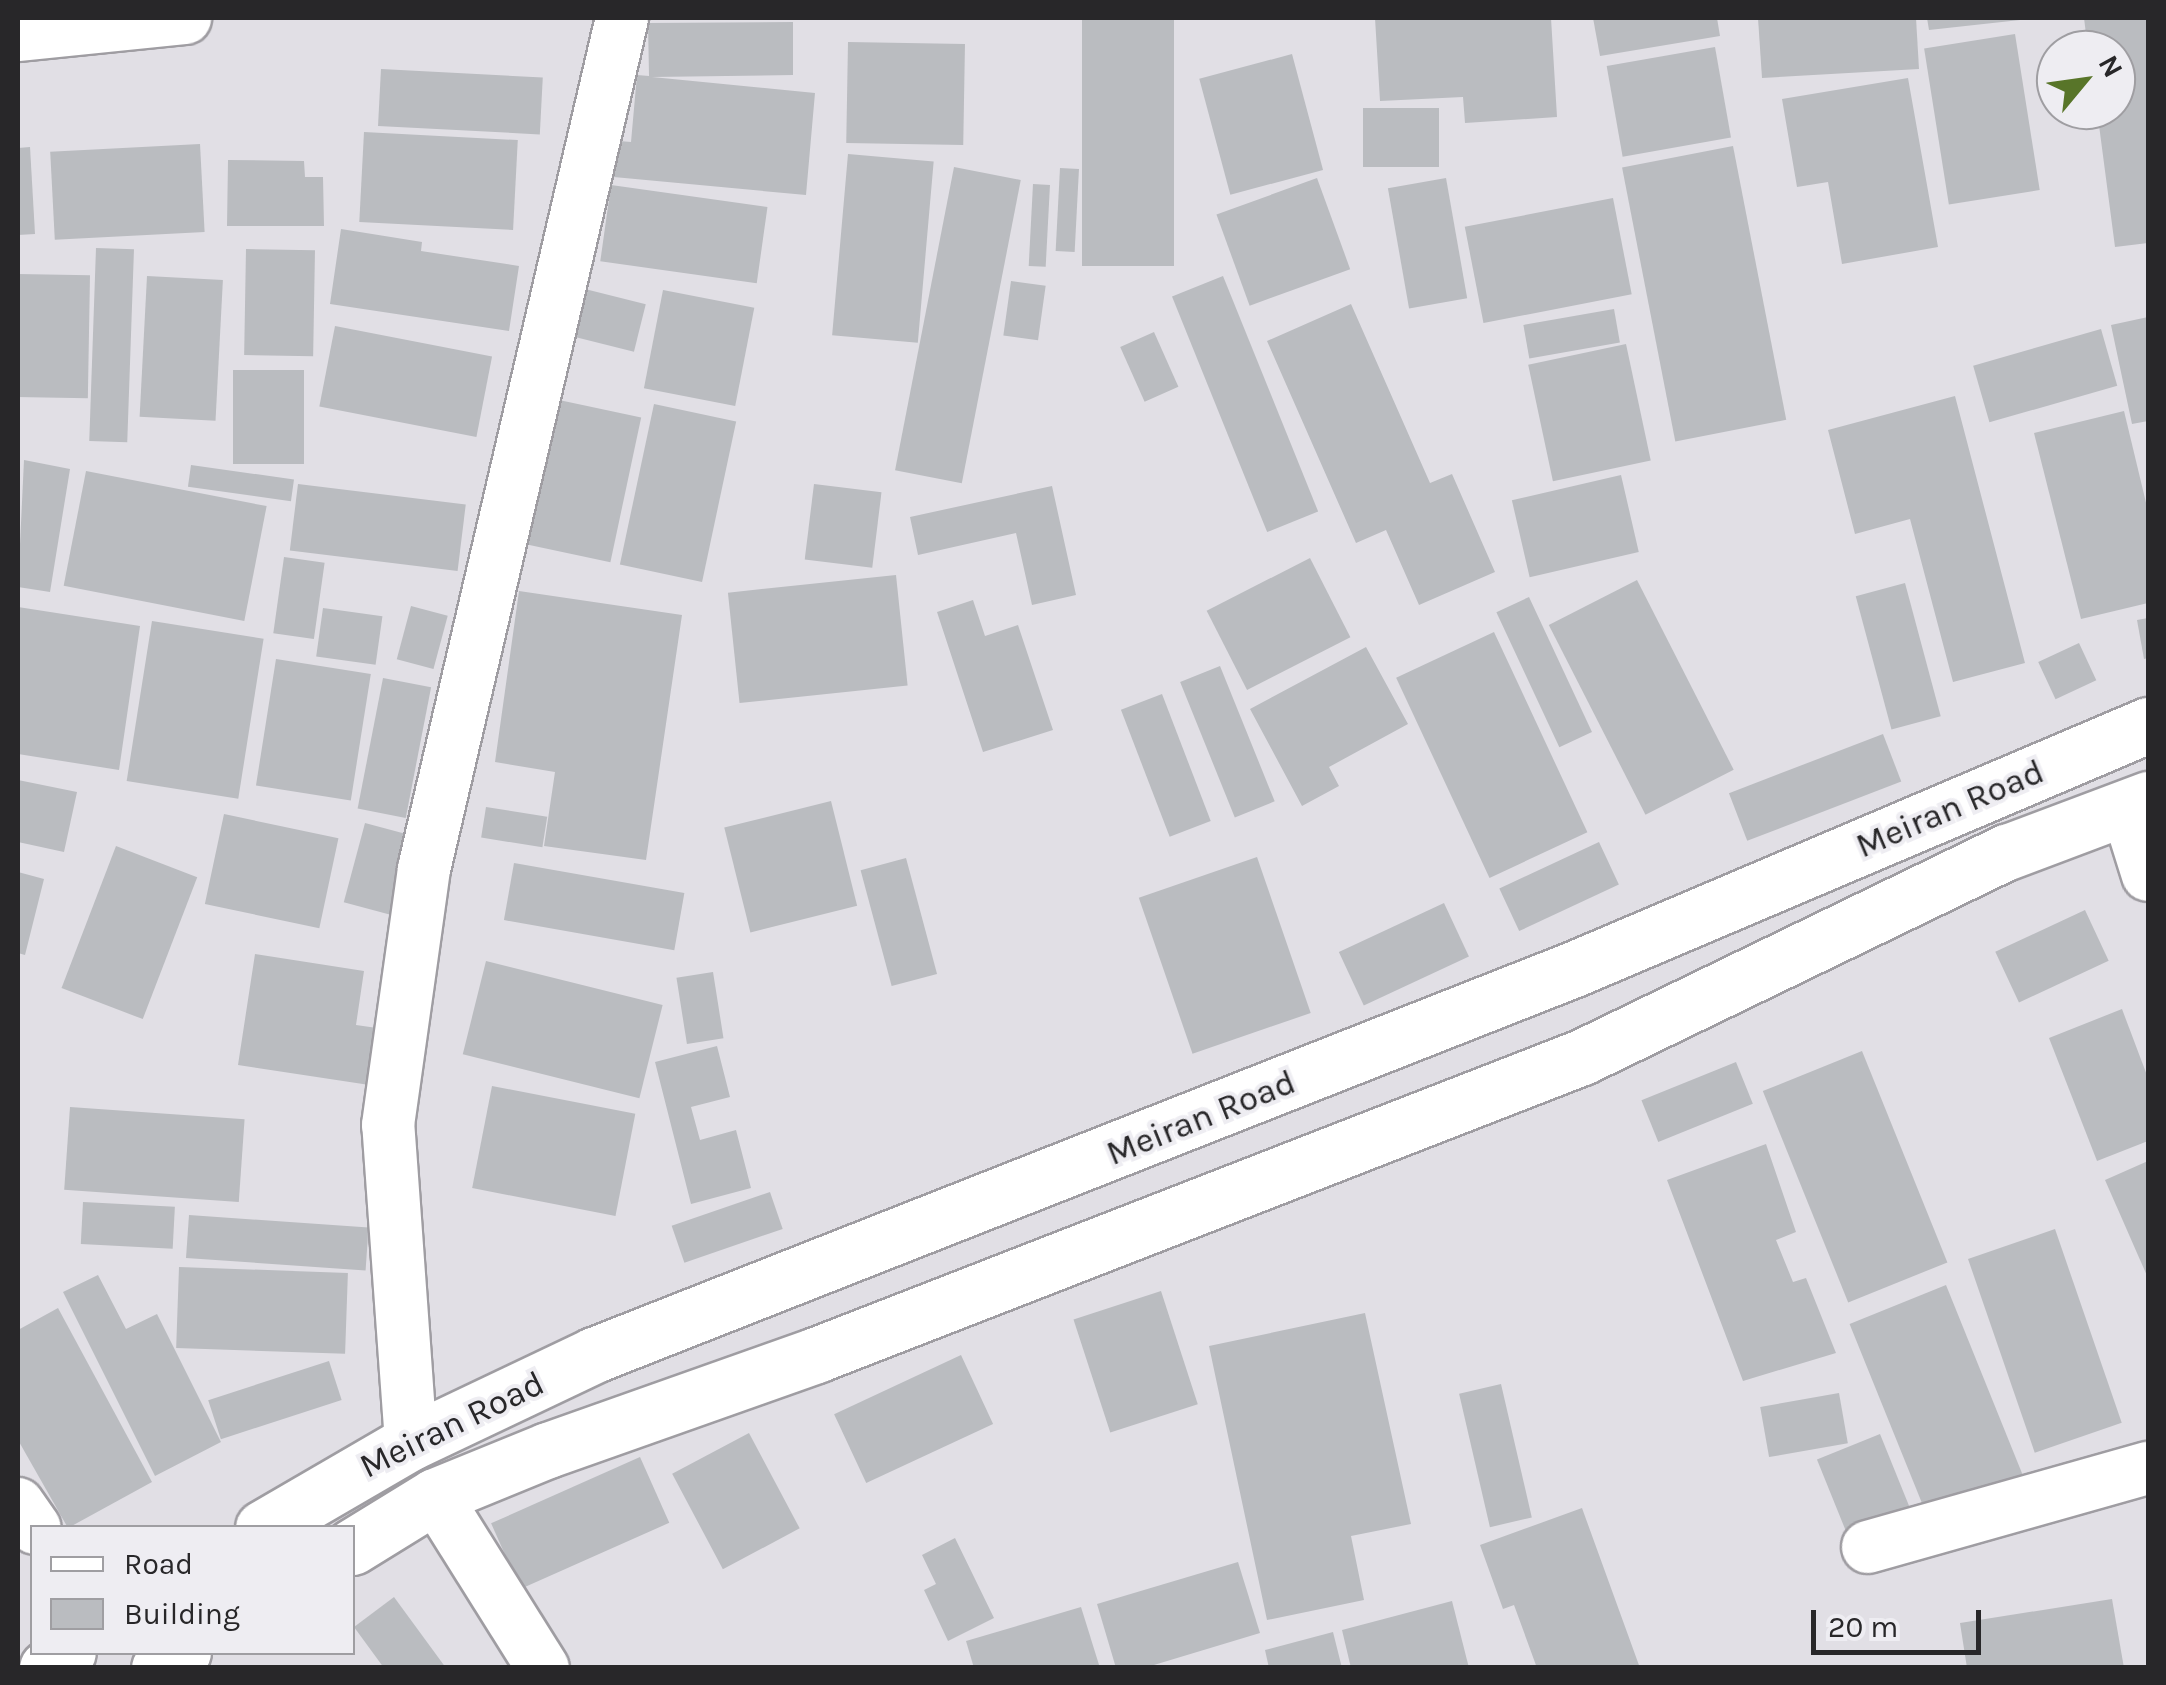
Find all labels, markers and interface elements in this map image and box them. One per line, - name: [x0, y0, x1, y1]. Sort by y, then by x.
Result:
- north arrow: [2036, 30, 2136, 130]
- text: N: [2092, 49, 2130, 83]
- street label: Meiran Road: [1850, 751, 2050, 867]
- street label: Meiran Road: [1100, 1061, 1302, 1175]
- street label: Meiran Road: [353, 1362, 551, 1488]
- legend: [30, 1525, 355, 1655]
- text: Road: [124, 1546, 193, 1582]
- scale bar: [1816, 1590, 1986, 1652]
- text: Building: [124, 1596, 240, 1632]
- text: 20 m: [1828, 1609, 1898, 1645]

